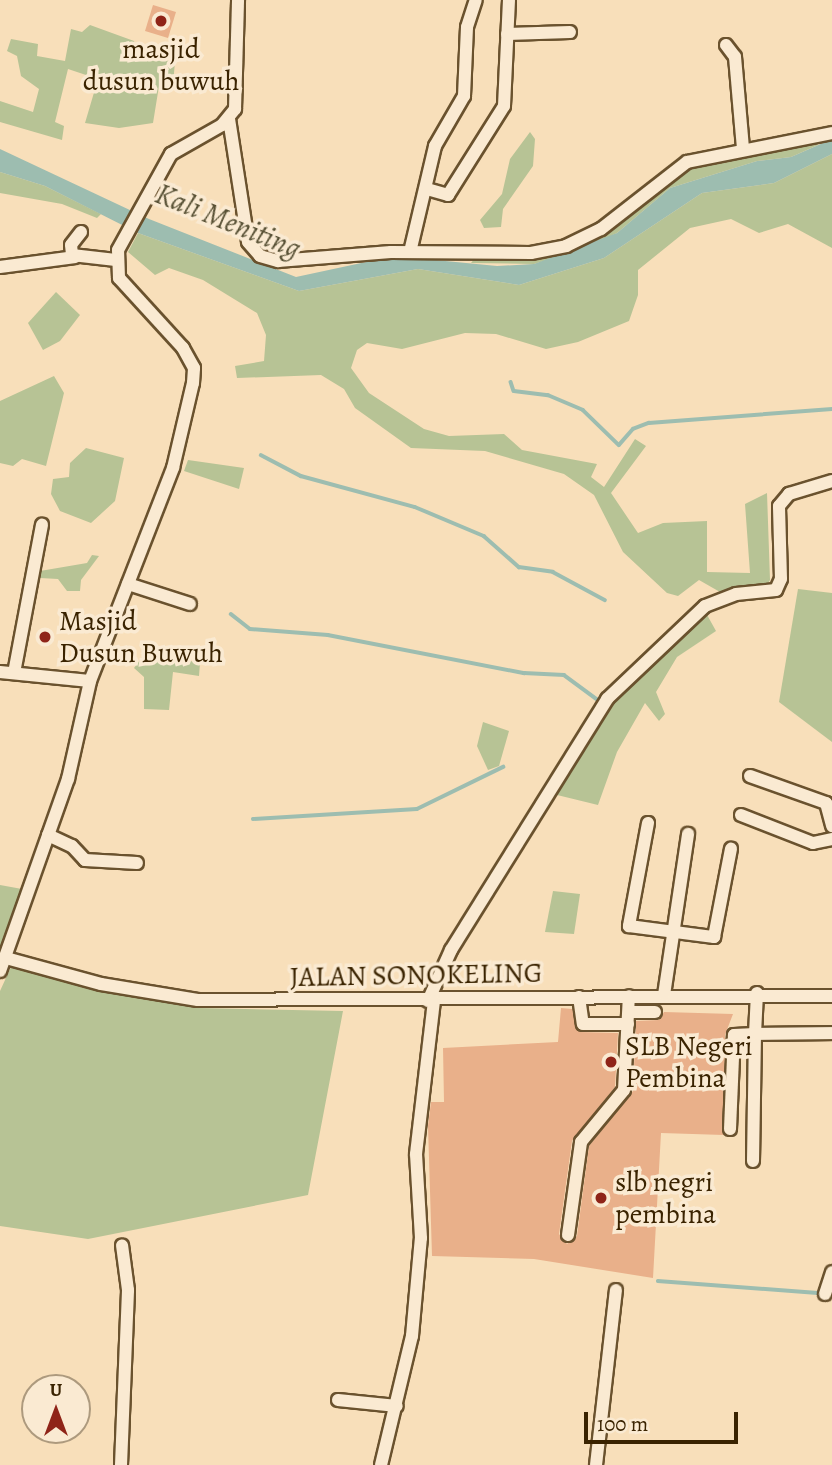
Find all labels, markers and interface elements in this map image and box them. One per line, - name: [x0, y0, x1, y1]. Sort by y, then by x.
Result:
- marker: masjid dusun buwuh: [153, 13, 169, 29]
- place label: masjid dusun buwuh: [83, 32, 239, 98]
- water label: Kali Meniting: [150, 176, 306, 266]
- place label: Masjid Dusun Buwuh: [59, 604, 223, 670]
- marker: Masjid Dusun Buwuh: [37, 629, 53, 645]
- street label: JALAN SONOKELING: [289, 956, 543, 994]
- place label: SLB Negeri Pembina: [625, 1029, 753, 1095]
- marker: SLB Negeri Pembina: [603, 1054, 619, 1070]
- place label: slb negri pembina: [615, 1165, 716, 1231]
- marker: slb negri pembina: [593, 1190, 609, 1206]
- north arrow: [21, 1374, 91, 1444]
- text: U: [50, 1377, 62, 1403]
- scale bar: [587, 1398, 741, 1442]
- text: 100 m: [597, 1410, 648, 1438]

